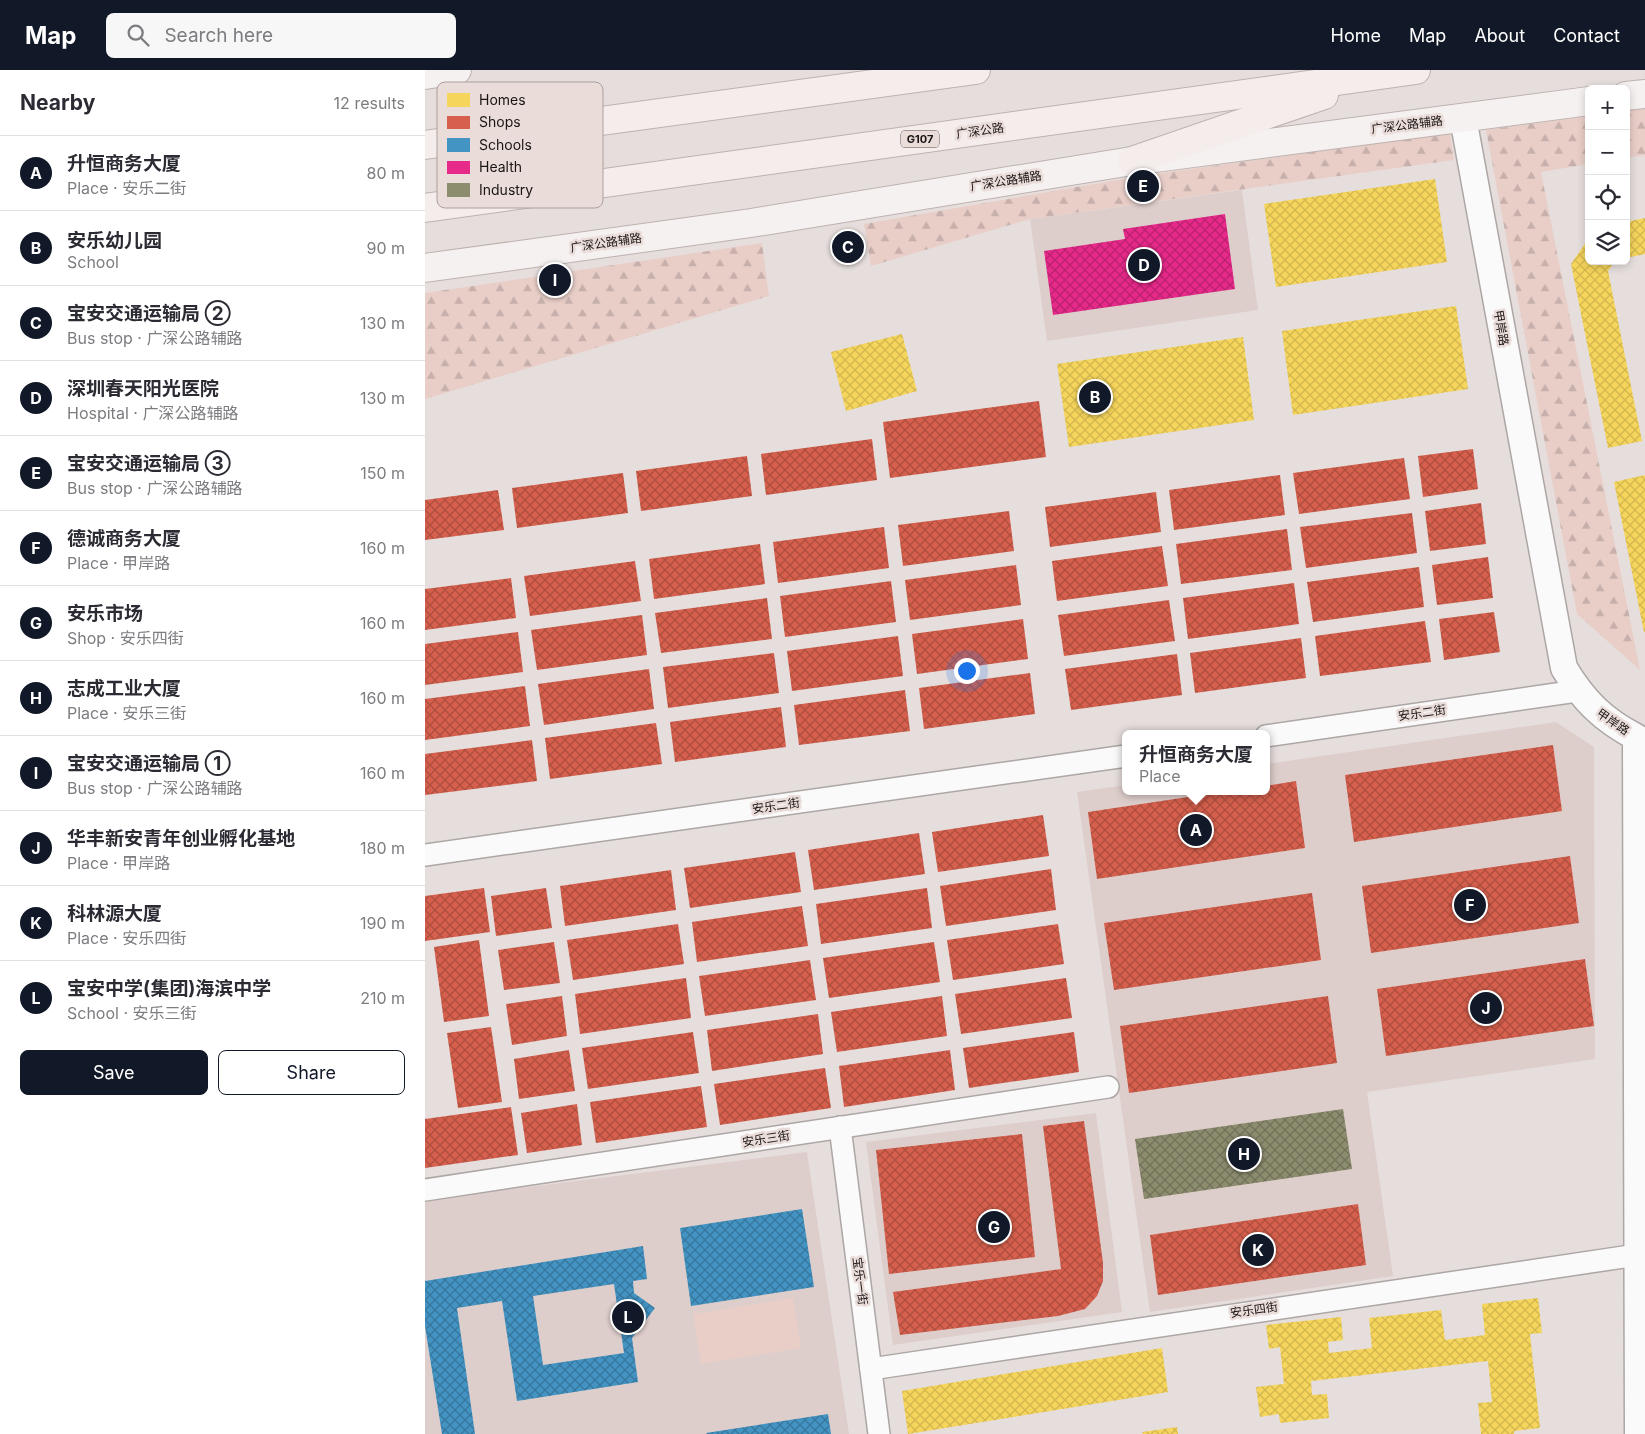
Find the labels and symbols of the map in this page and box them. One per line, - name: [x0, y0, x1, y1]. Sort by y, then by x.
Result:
- legend: [437, 82, 603, 208]
- text: Homes: [479, 91, 526, 108]
- text: Shops: [479, 113, 521, 130]
- street label: 广深公路辅路: [1370, 113, 1444, 136]
- street label: 广深公路: [955, 120, 1005, 141]
- road number: G107: [901, 131, 939, 148]
- text: Schools: [479, 136, 532, 153]
- text: Health: [479, 158, 522, 175]
- street label: 广深公路辅路: [969, 167, 1043, 194]
- pin: E: [1127, 167, 1159, 205]
- text: Industry: [479, 181, 533, 198]
- pin: C: [832, 228, 864, 266]
- street label: 广深公路辅路: [569, 230, 643, 255]
- pin: D: [1128, 246, 1160, 284]
- pin: I: [539, 261, 571, 299]
- street label: 甲岸路: [1491, 309, 1512, 347]
- pin: B: [1079, 378, 1111, 416]
- your location: [954, 658, 980, 684]
- street label: 安乐二街: [1397, 702, 1447, 723]
- street label: 甲岸路: [1594, 705, 1632, 738]
- street label: 安乐二街: [751, 795, 801, 816]
- pin: A: [1180, 811, 1212, 849]
- pin: F: [1454, 886, 1486, 924]
- pin: J: [1470, 989, 1502, 1027]
- street label: 安乐三街: [741, 1127, 791, 1150]
- pin: H: [1228, 1135, 1260, 1173]
- pin: G: [978, 1208, 1010, 1246]
- pin: K: [1242, 1231, 1274, 1269]
- street label: 宝乐一街: [850, 1256, 871, 1306]
- pin: L: [612, 1298, 644, 1336]
- street label: 安乐四街: [1229, 1299, 1279, 1320]

